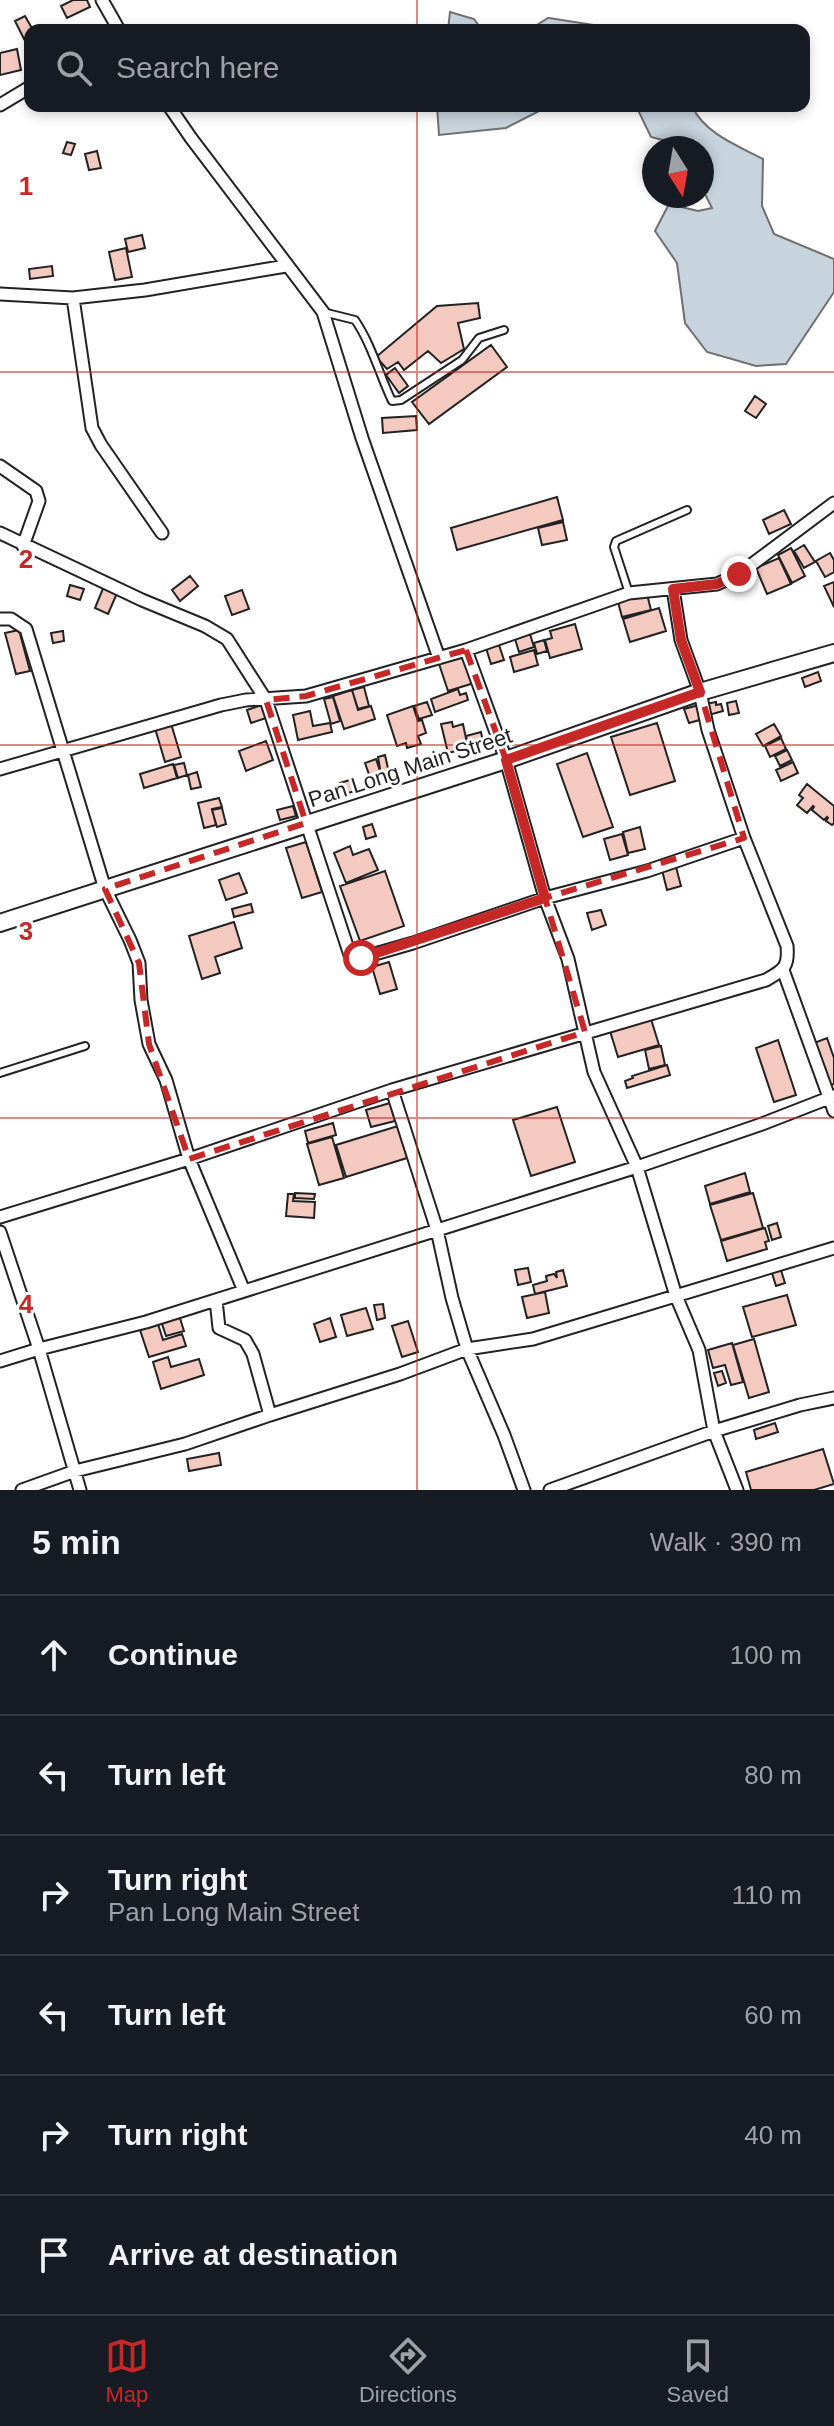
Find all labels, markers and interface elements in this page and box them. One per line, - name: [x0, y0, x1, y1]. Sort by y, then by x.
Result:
- search box: [24, 24, 810, 112]
- icon: search: [52, 46, 96, 90]
- text: Search here: [116, 51, 279, 84]
- north arrow: [642, 136, 714, 208]
- text: 1: [19, 171, 33, 201]
- text: 2: [19, 544, 33, 574]
- route end: [721, 556, 757, 592]
- street label: Pan Long Main Street: [305, 723, 515, 812]
- text: 3: [19, 916, 33, 946]
- route start: [343, 940, 379, 976]
- text: 4: [19, 1289, 34, 1319]
- text: 5 min: [32, 1523, 121, 1561]
- text: Walk · 390 m: [650, 1527, 802, 1557]
- icon: ahead: [32, 1633, 76, 1677]
- text: Continue: [108, 1638, 238, 1671]
- text: 100 m: [730, 1640, 802, 1670]
- icon: left: [32, 1753, 76, 1797]
- text: Turn left: [108, 1758, 226, 1791]
- text: 80 m: [744, 1760, 802, 1790]
- text: Turn right: [108, 1863, 247, 1896]
- icon: right: [32, 1873, 76, 1917]
- text: 110 m: [732, 1880, 802, 1910]
- text: Pan Long Main Street: [108, 1897, 360, 1927]
- icon: left: [32, 1993, 76, 2037]
- text: Turn left: [108, 1998, 226, 2031]
- text: 60 m: [744, 2000, 802, 2030]
- icon: right: [32, 2113, 76, 2157]
- text: Turn right: [108, 2118, 247, 2151]
- text: 40 m: [744, 2120, 802, 2150]
- icon: arrive: [32, 2233, 76, 2277]
- text: Arrive at destination: [108, 2238, 398, 2271]
- tab: Map: [105, 2334, 149, 2408]
- tab: Directions: [359, 2334, 457, 2408]
- tab: Saved: [667, 2334, 729, 2408]

